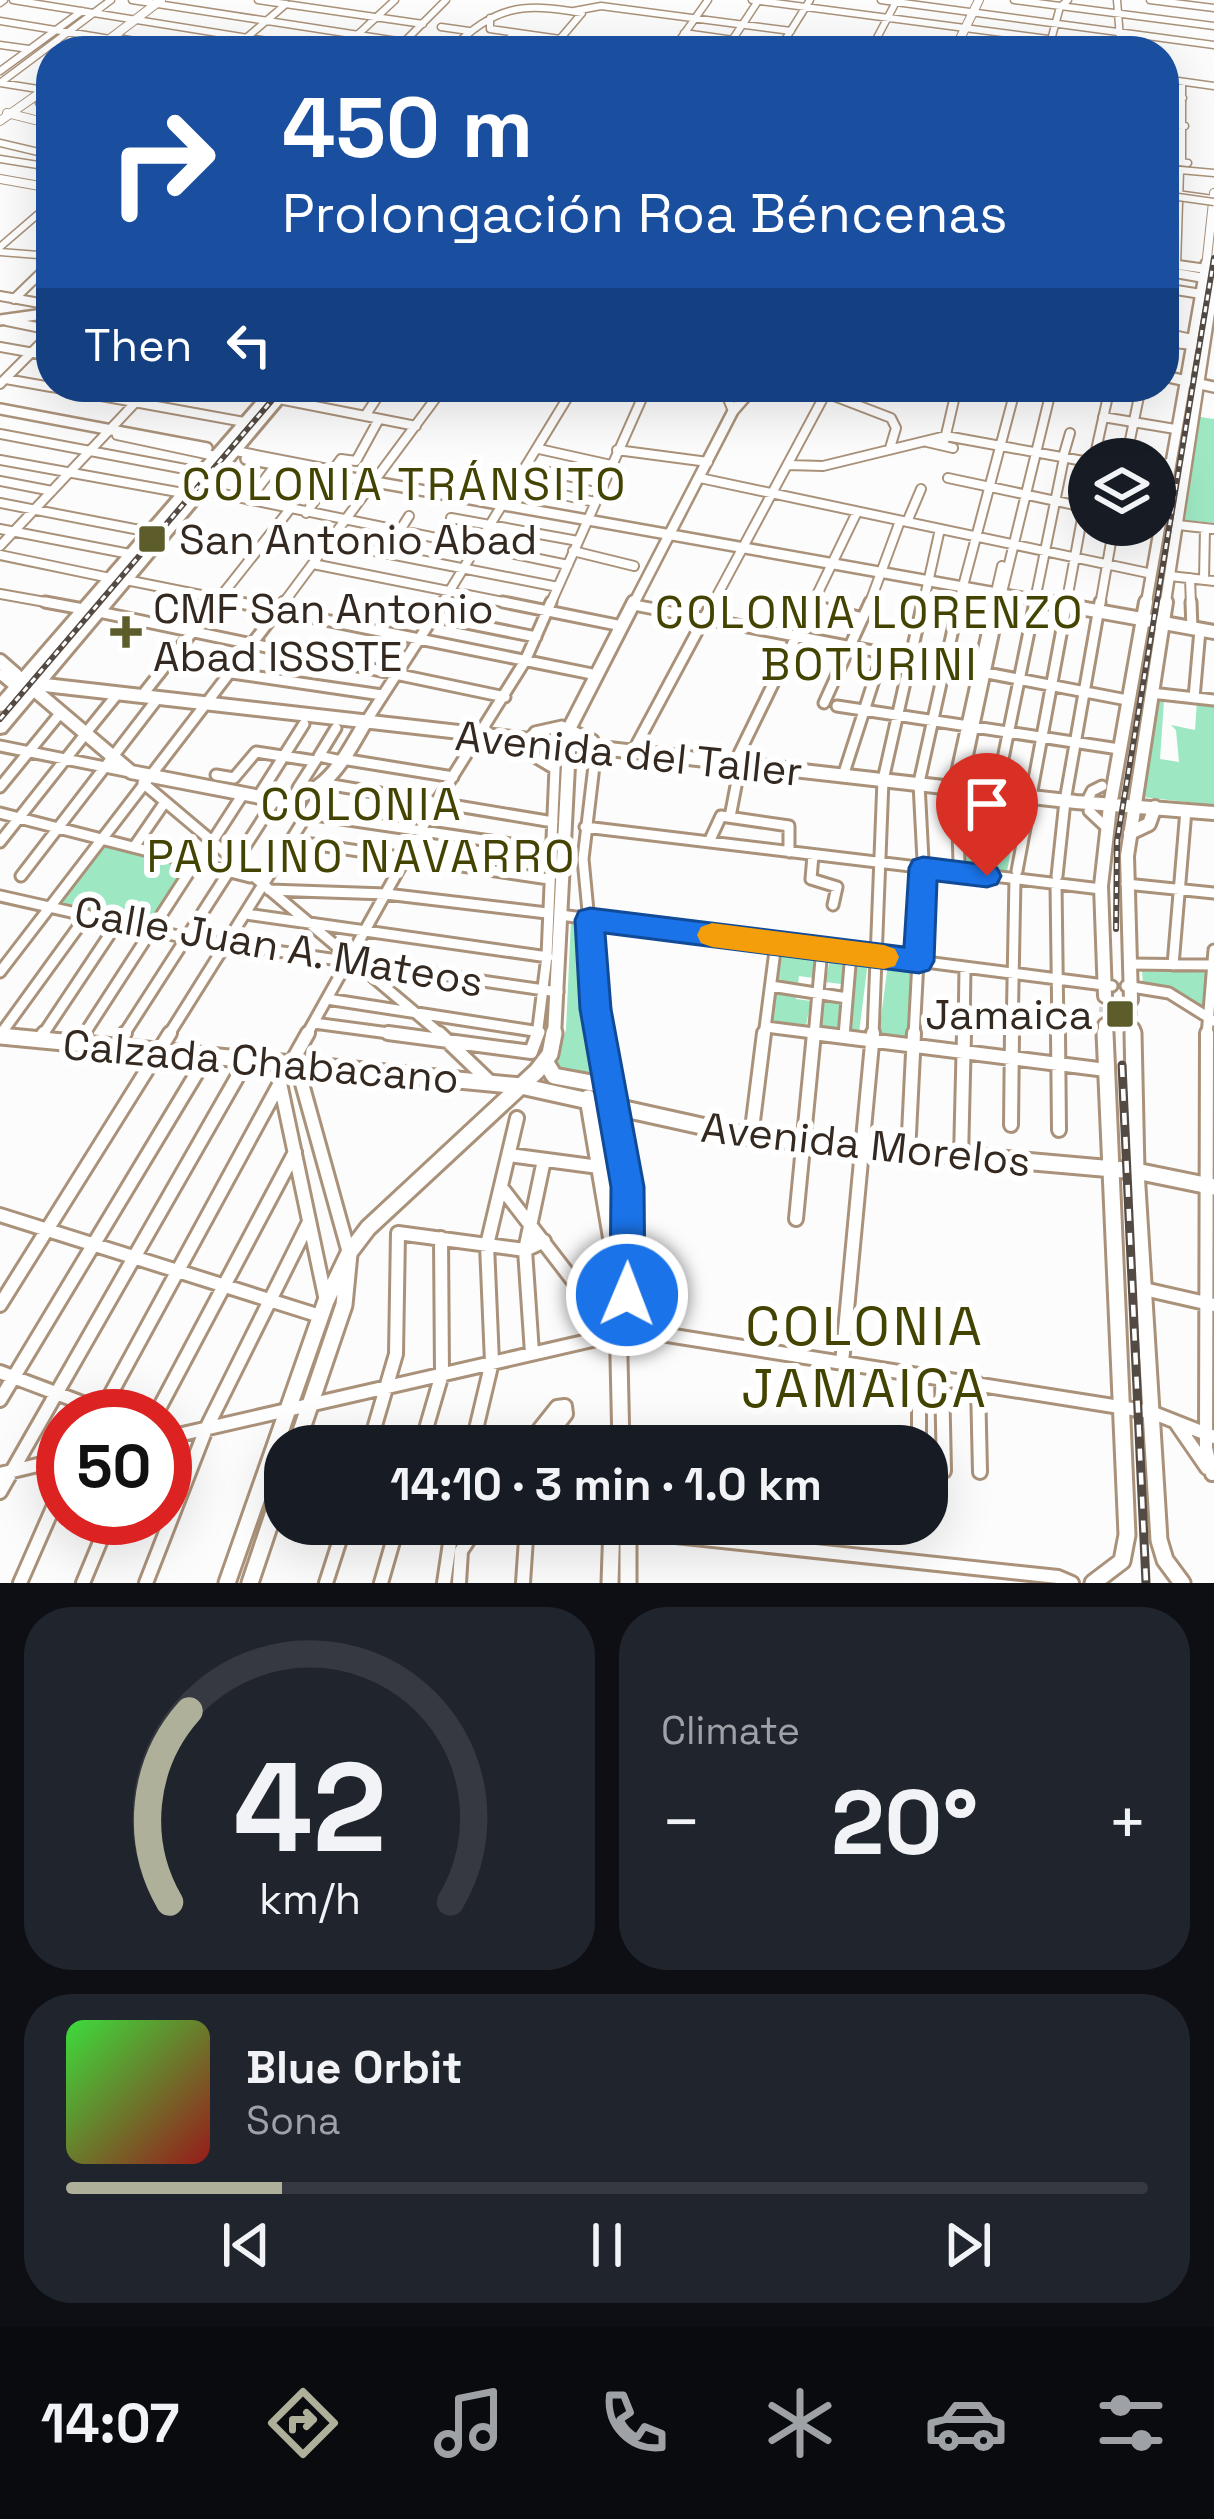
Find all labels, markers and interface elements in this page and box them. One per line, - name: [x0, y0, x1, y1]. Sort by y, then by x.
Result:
- text: 450 m: [282, 74, 533, 182]
- icon: right: [84, 84, 240, 240]
- text: Prolongación Roa Béncenas: [282, 179, 1008, 248]
- icon: left: [216, 312, 282, 378]
- text: Then: [84, 317, 192, 374]
- map controls: [1068, 438, 1176, 546]
- button: layers: [1068, 438, 1176, 546]
- district label: COLONIA TRÁNSITO: [182, 456, 628, 513]
- place label: San Antonio Abad: [179, 513, 537, 566]
- marker: San Antonio Abad: [136, 523, 168, 555]
- place label: CMF San Antonio Abad ISSSTE: [153, 582, 494, 683]
- district label: COLONIA LORENZO BOTURINI: [655, 584, 1085, 693]
- marker: CMF San Antonio Abad ISSSTE: [110, 616, 142, 648]
- street label: Avenida del Taller: [453, 709, 805, 798]
- pin: [936, 753, 1038, 876]
- icon: arrive: [954, 771, 1020, 837]
- district label: COLONIA PAULINO NAVARRO: [147, 776, 577, 885]
- street label: Calle Juan A. Mateos: [70, 884, 487, 1009]
- place label: Jamaica: [925, 988, 1093, 1041]
- marker: Jamaica: [1104, 998, 1136, 1030]
- street label: Calzada Chabacano: [61, 1018, 461, 1105]
- street label: Avenida Morelos: [699, 1101, 1033, 1188]
- position arrow: [564, 1232, 690, 1358]
- district label: COLONIA JAMAICA: [741, 1292, 989, 1423]
- speed limit sign: 50: [36, 1389, 192, 1545]
- text: 14:10 · 3 min · 1.0 km: [390, 1456, 822, 1513]
- text: Climate: [661, 1706, 800, 1755]
- text: 42: [233, 1728, 386, 1887]
- text: 20°: [831, 1765, 978, 1880]
- text: −: [661, 1780, 702, 1864]
- text: +: [1107, 1780, 1148, 1864]
- text: km/h: [258, 1871, 361, 1926]
- text: Blue Orbit: [246, 2039, 462, 2096]
- text: Sona: [246, 2096, 340, 2145]
- icon: previous: [213, 2212, 279, 2278]
- icon: pause: [574, 2212, 640, 2278]
- icon: next: [935, 2212, 1001, 2278]
- icon: directions: [261, 2381, 345, 2465]
- icon: music: [427, 2381, 511, 2465]
- icon: phone: [592, 2381, 676, 2465]
- icon: climate: [758, 2381, 842, 2465]
- icon: car: [924, 2381, 1008, 2465]
- icon: filters: [1089, 2381, 1173, 2465]
- text: 14:07: [41, 2389, 179, 2458]

